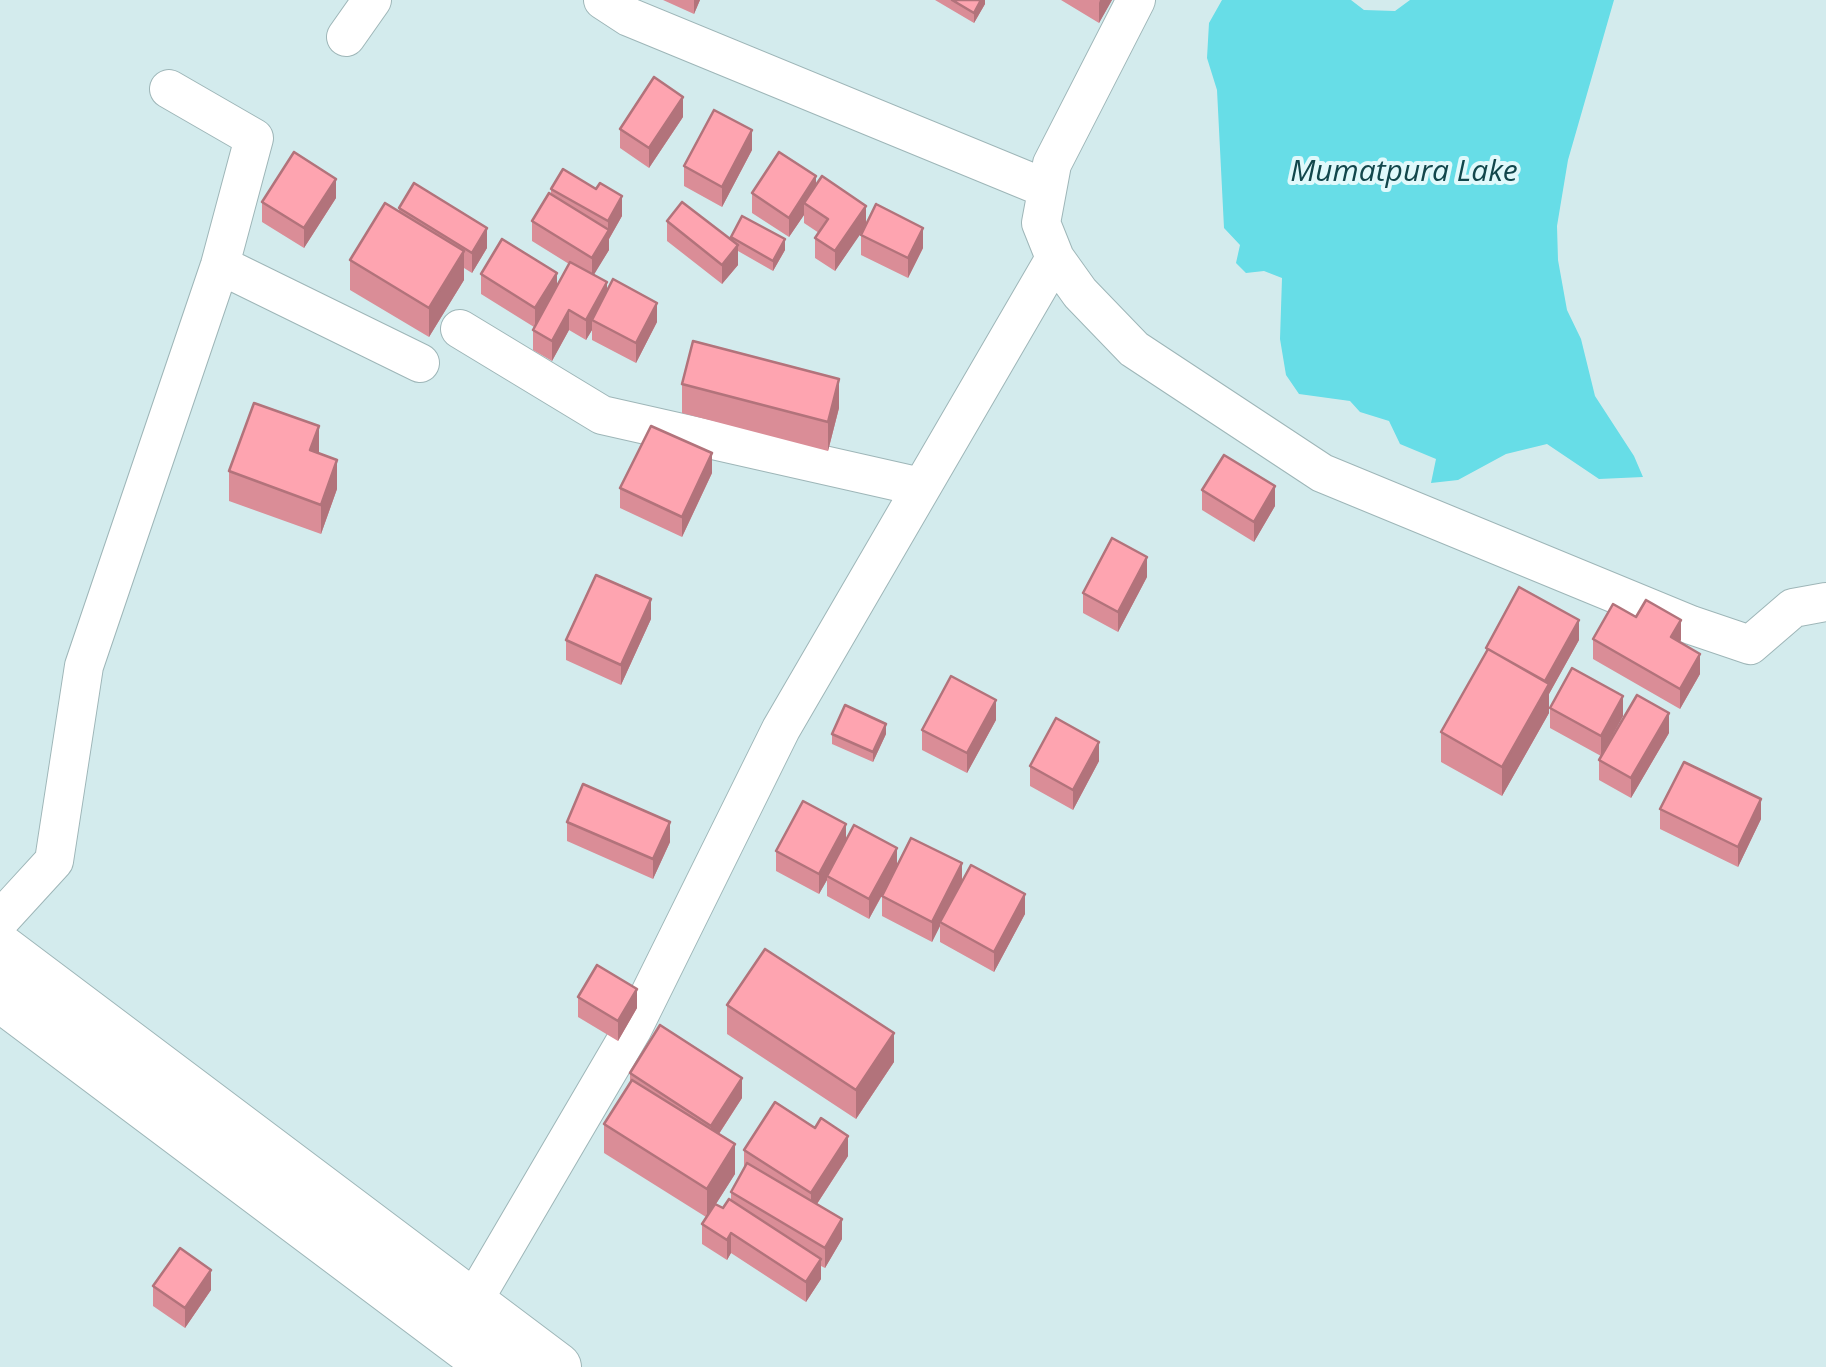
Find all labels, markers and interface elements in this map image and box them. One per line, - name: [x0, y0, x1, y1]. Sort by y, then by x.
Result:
- water label: Mumatpura Lake: [1290, 154, 1518, 190]

